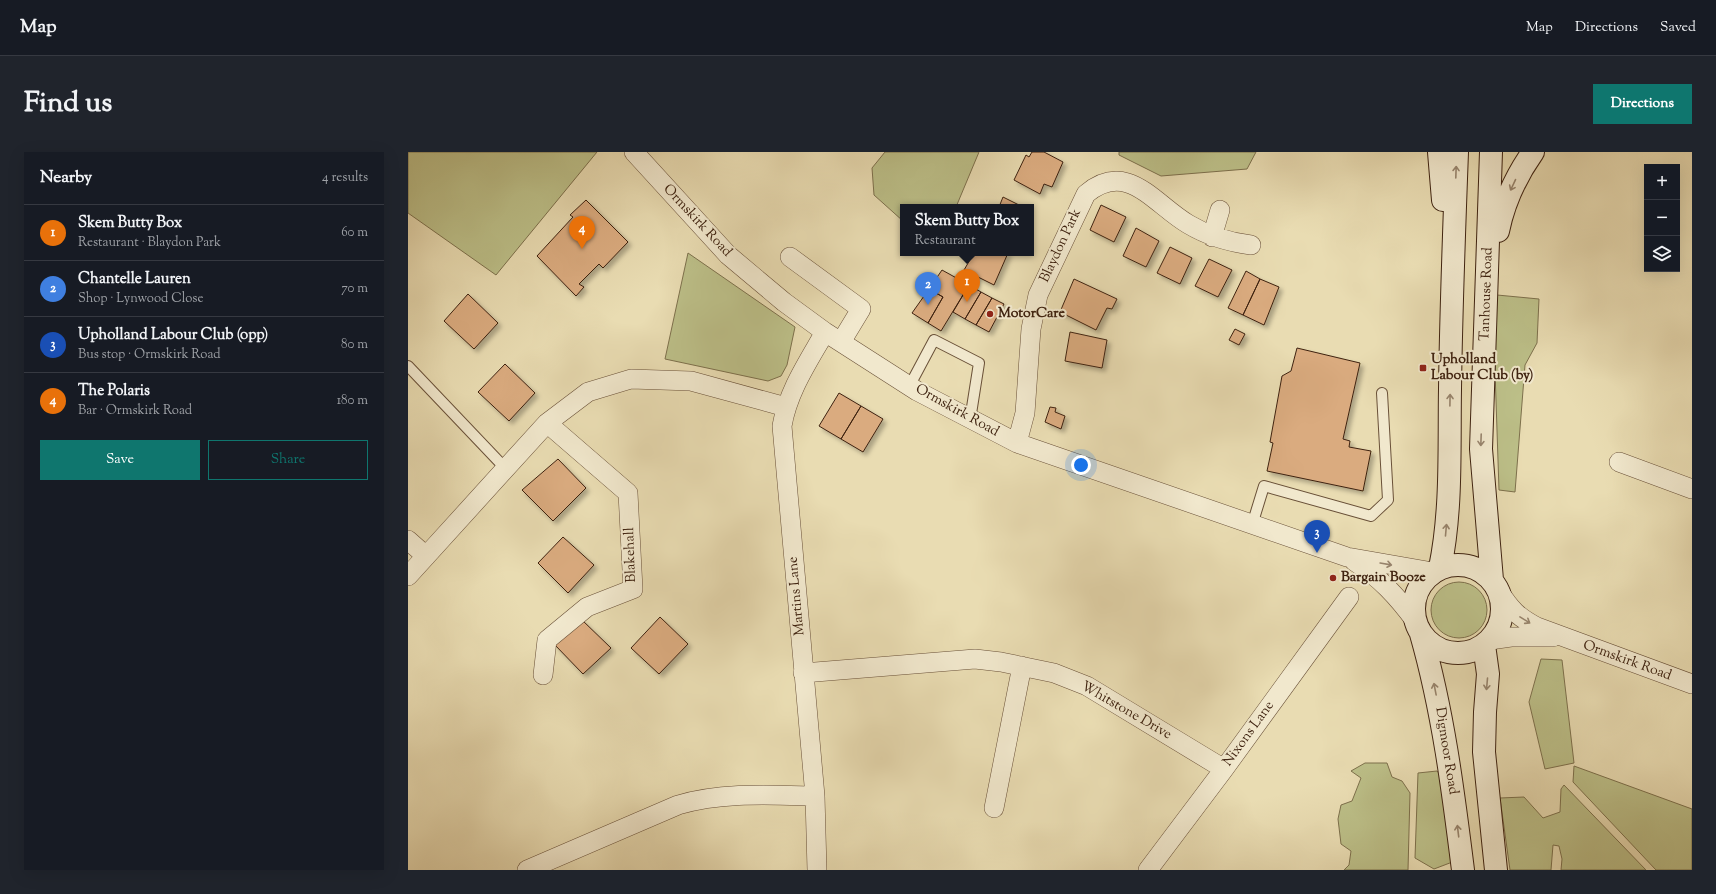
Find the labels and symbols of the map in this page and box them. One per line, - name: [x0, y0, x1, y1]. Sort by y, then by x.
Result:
- one-way arrow: [1452, 166, 1460, 179]
- one-way arrow: [1509, 179, 1516, 191]
- street label: Ormskirk Road: [658, 180, 736, 262]
- street label: Blaydon Park: [1035, 206, 1087, 286]
- pin: 4: [569, 216, 595, 249]
- street label: Tanhouse Road: [1475, 247, 1499, 341]
- pin: 1: [954, 269, 980, 302]
- pin: 2: [915, 272, 941, 305]
- place label: MotorCare: [998, 304, 1066, 324]
- marker: MotorCare: [985, 309, 995, 319]
- place label: Upholland Labour Club (by): [1431, 350, 1533, 386]
- marker: Upholland Labour Club (by): [1418, 363, 1428, 373]
- street label: Ormskirk Road: [911, 380, 1003, 442]
- one-way arrow: [1446, 394, 1454, 407]
- one-way arrow: [1478, 433, 1485, 446]
- your location: [1071, 455, 1091, 475]
- pin: 3: [1304, 520, 1330, 553]
- one-way arrow: [1442, 524, 1449, 537]
- street label: Blakehall: [620, 527, 642, 583]
- street label: Martins Lane: [784, 556, 810, 636]
- one-way arrow: [1379, 560, 1392, 568]
- place label: Bargain Booze: [1341, 568, 1426, 588]
- marker: Bargain Booze: [1328, 573, 1338, 583]
- one-way arrow: [1519, 616, 1530, 624]
- street label: Ormskirk Road: [1580, 636, 1674, 686]
- street label: Whitstone Drive: [1077, 677, 1175, 745]
- one-way arrow: [1484, 677, 1491, 690]
- one-way arrow: [1431, 683, 1439, 696]
- street label: Nixons Lane: [1218, 697, 1280, 771]
- street label: Digmoor Road: [1429, 706, 1463, 796]
- one-way arrow: [1454, 825, 1462, 838]

